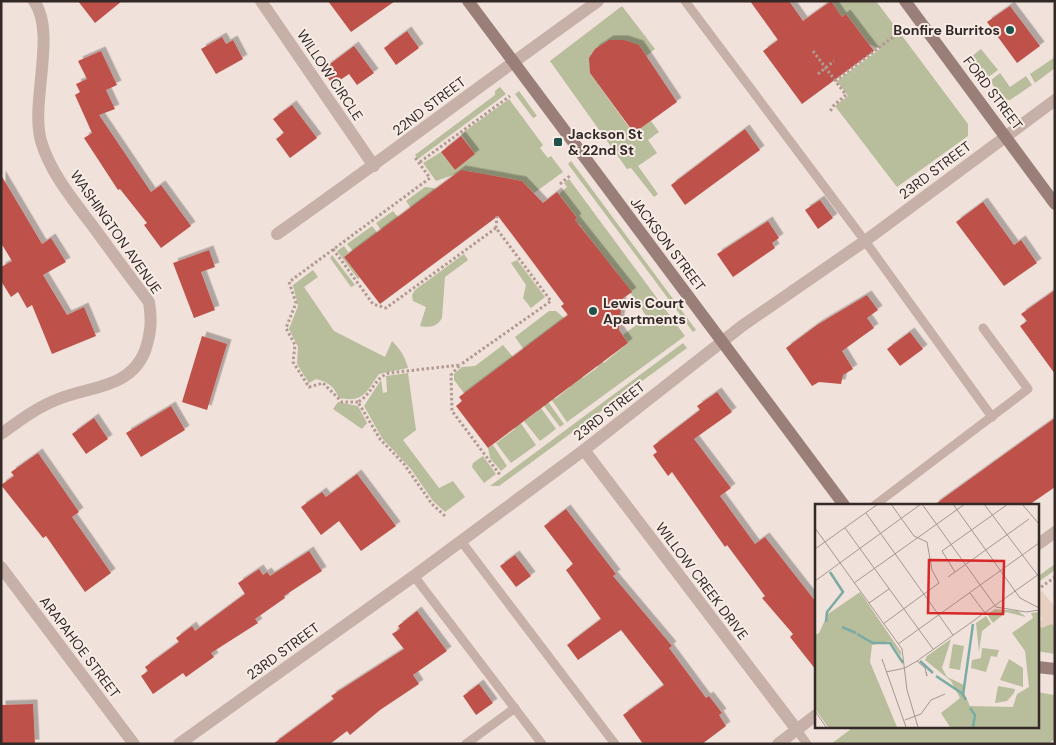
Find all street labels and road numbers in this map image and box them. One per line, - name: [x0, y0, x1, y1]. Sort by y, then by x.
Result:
- street label: WILLOW CIRCLE: [293, 26, 367, 124]
- street label: FORD STREET: [959, 53, 1027, 134]
- street label: 22ND STREET: [389, 73, 469, 139]
- street label: 23RD STREET: [895, 137, 975, 203]
- street label: WASHINGTON AVENUE: [67, 167, 165, 297]
- street label: JACKSON STREET: [627, 193, 709, 295]
- street label: 23RD STREET: [570, 377, 648, 444]
- street label: WILLOW CREEK DRIVE: [652, 518, 752, 644]
- street label: ARAPAHOE STREET: [36, 593, 124, 702]
- street label: 23RD STREET: [243, 618, 323, 683]

